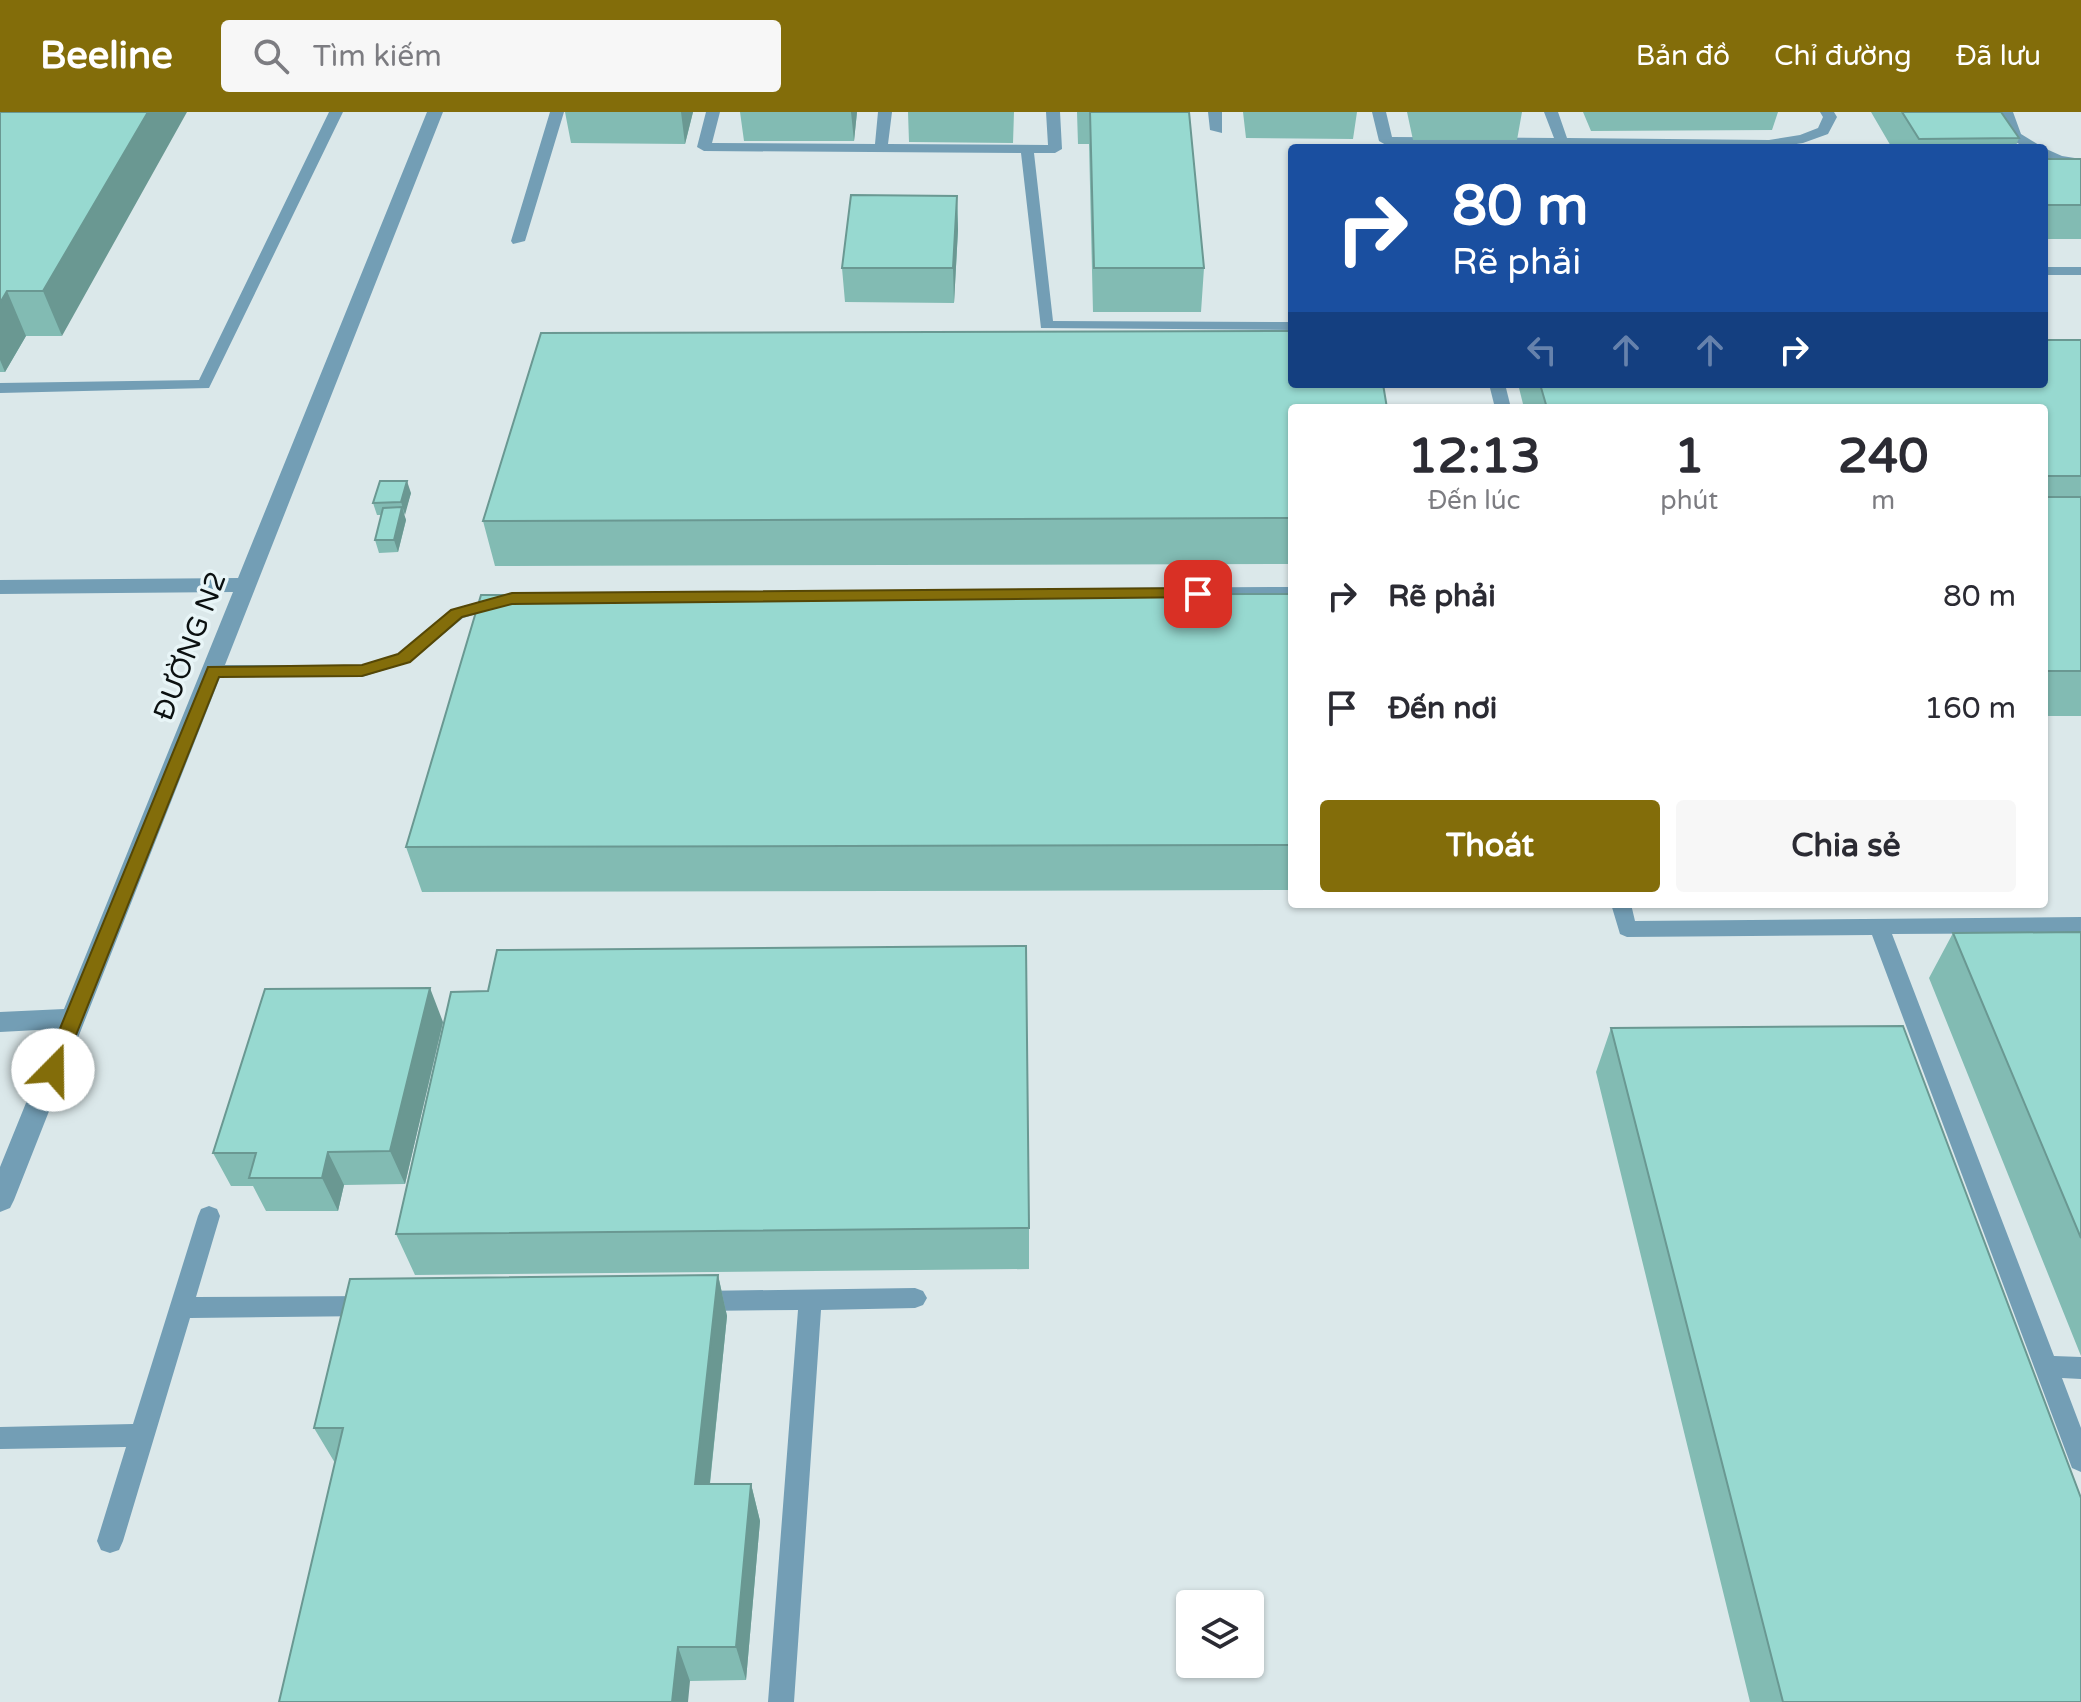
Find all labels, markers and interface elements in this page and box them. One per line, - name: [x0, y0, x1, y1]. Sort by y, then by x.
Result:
- search box: [221, 20, 781, 92]
- text: Beeline: [40, 33, 173, 79]
- icon: search: [249, 34, 293, 78]
- text: Tìm kiếm: [313, 38, 442, 75]
- text: Bản đồ: [1636, 39, 1730, 73]
- text: Chỉ đường: [1774, 39, 1912, 73]
- text: Đã lưu: [1956, 39, 2041, 73]
- text: 80 m: [1452, 173, 1588, 240]
- icon: right: [1320, 176, 1424, 280]
- text: Rẽ phải: [1452, 241, 1581, 284]
- icon: left: [1520, 328, 1564, 372]
- icon: ahead: [1604, 328, 1648, 372]
- icon: ahead: [1688, 328, 1732, 372]
- icon: right: [1772, 328, 1816, 372]
- text: 12:13: [1408, 428, 1541, 486]
- text: 1: [1674, 428, 1704, 486]
- text: 240: [1838, 428, 1928, 486]
- text: Đến lúc: [1428, 485, 1520, 516]
- text: phút: [1660, 485, 1718, 516]
- text: m: [1871, 485, 1895, 516]
- pin: [1164, 560, 1232, 628]
- street label: ĐƯỜNG N2: [146, 567, 234, 725]
- icon: arrive: [1176, 572, 1220, 616]
- icon: right: [1320, 574, 1364, 618]
- text: Rẽ phải: [1388, 578, 1496, 615]
- text: 80 m: [1943, 578, 2016, 615]
- icon: arrive: [1320, 686, 1364, 730]
- text: Đến nơi: [1388, 690, 1497, 727]
- text: 160 m: [1924, 690, 2016, 727]
- button: Thoát: [1320, 800, 1660, 892]
- button: Chia sẻ: [1676, 800, 2016, 892]
- position arrow: [11, 1028, 95, 1112]
- map controls: [1176, 1590, 1264, 1678]
- button: layers: [1176, 1590, 1264, 1678]

